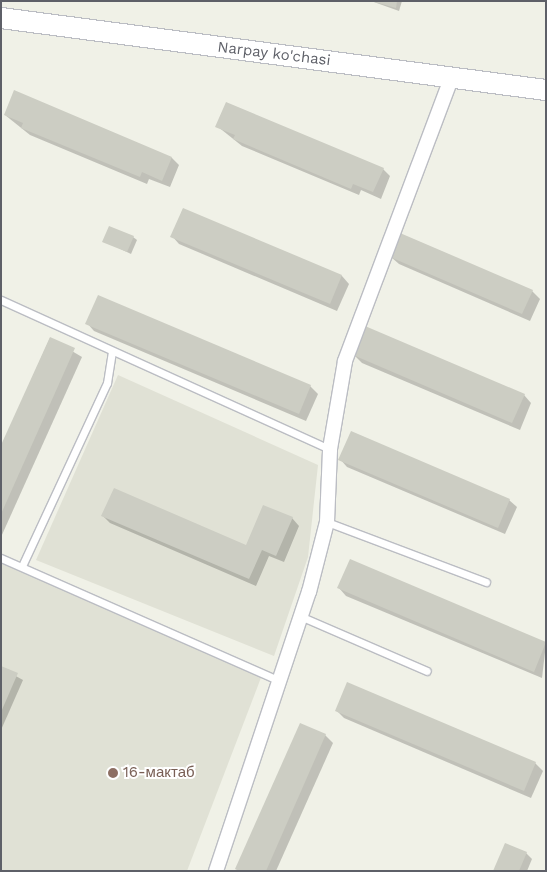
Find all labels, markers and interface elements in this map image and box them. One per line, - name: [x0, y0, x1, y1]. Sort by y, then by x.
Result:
- street label: Narpay ko'chasi: [216, 38, 332, 70]
- place label: 16-мактаб: [123, 764, 195, 782]
- marker: 16-мактаб: [107, 767, 119, 779]

